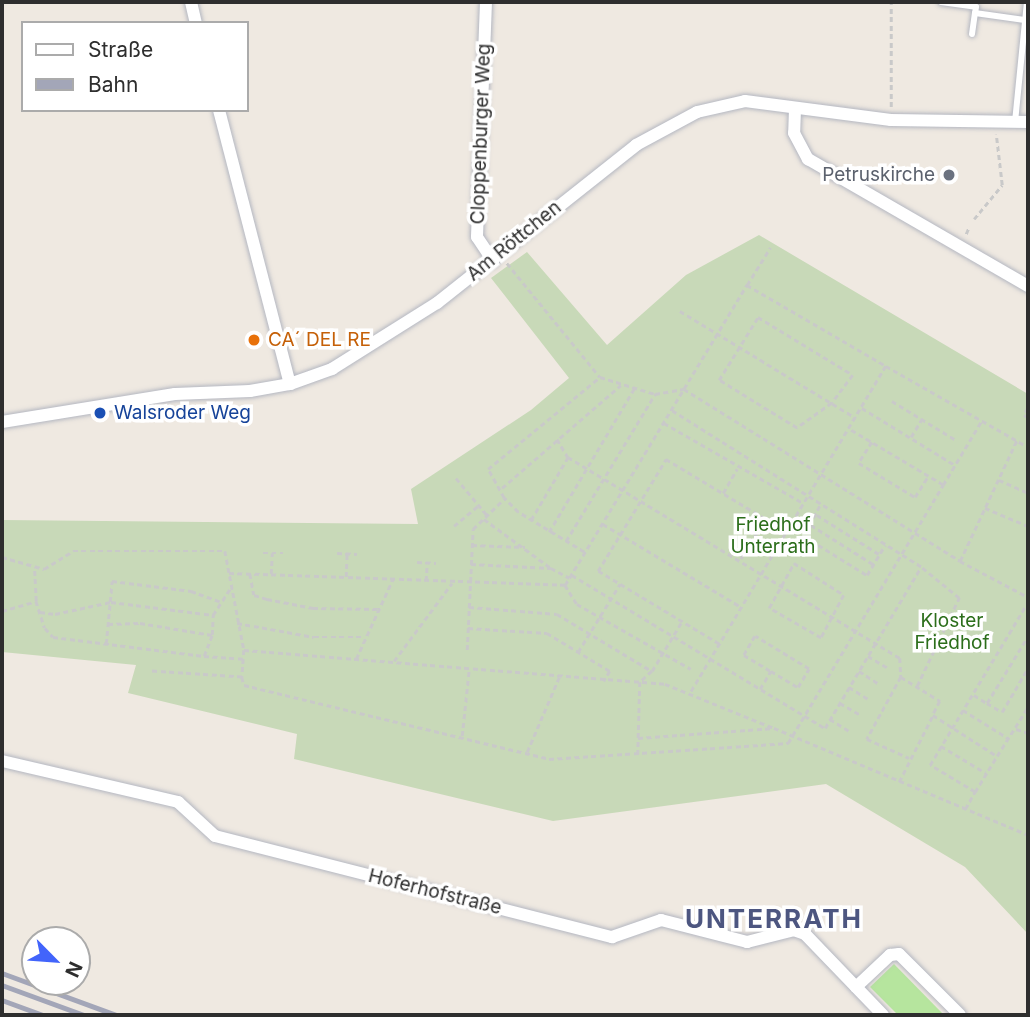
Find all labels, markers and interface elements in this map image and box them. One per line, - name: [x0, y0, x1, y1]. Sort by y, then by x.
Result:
- legend: [21, 21, 248, 112]
- text: Straße: [88, 37, 153, 62]
- street label: Cloppenburger Weg: [466, 43, 496, 225]
- text: Bahn: [88, 72, 138, 97]
- place label: Petruskirche: [822, 164, 935, 186]
- marker: Petruskirche: [941, 167, 957, 183]
- street label: Am Röttchen: [462, 196, 566, 286]
- place label: CA´ DEL RE: [268, 329, 371, 351]
- marker: CA´ DEL RE: [246, 332, 262, 348]
- place label: Walsroder Weg: [114, 402, 251, 424]
- marker: Walsroder Weg: [92, 405, 108, 421]
- park label: Friedhof Unterrath: [730, 514, 816, 558]
- park label: Kloster Friedhof: [914, 610, 990, 654]
- street label: Hoferhofstraße: [366, 864, 504, 920]
- district label: UNTERRATH: [686, 903, 862, 935]
- north arrow: [21, 926, 91, 996]
- text: N: [60, 958, 87, 981]

